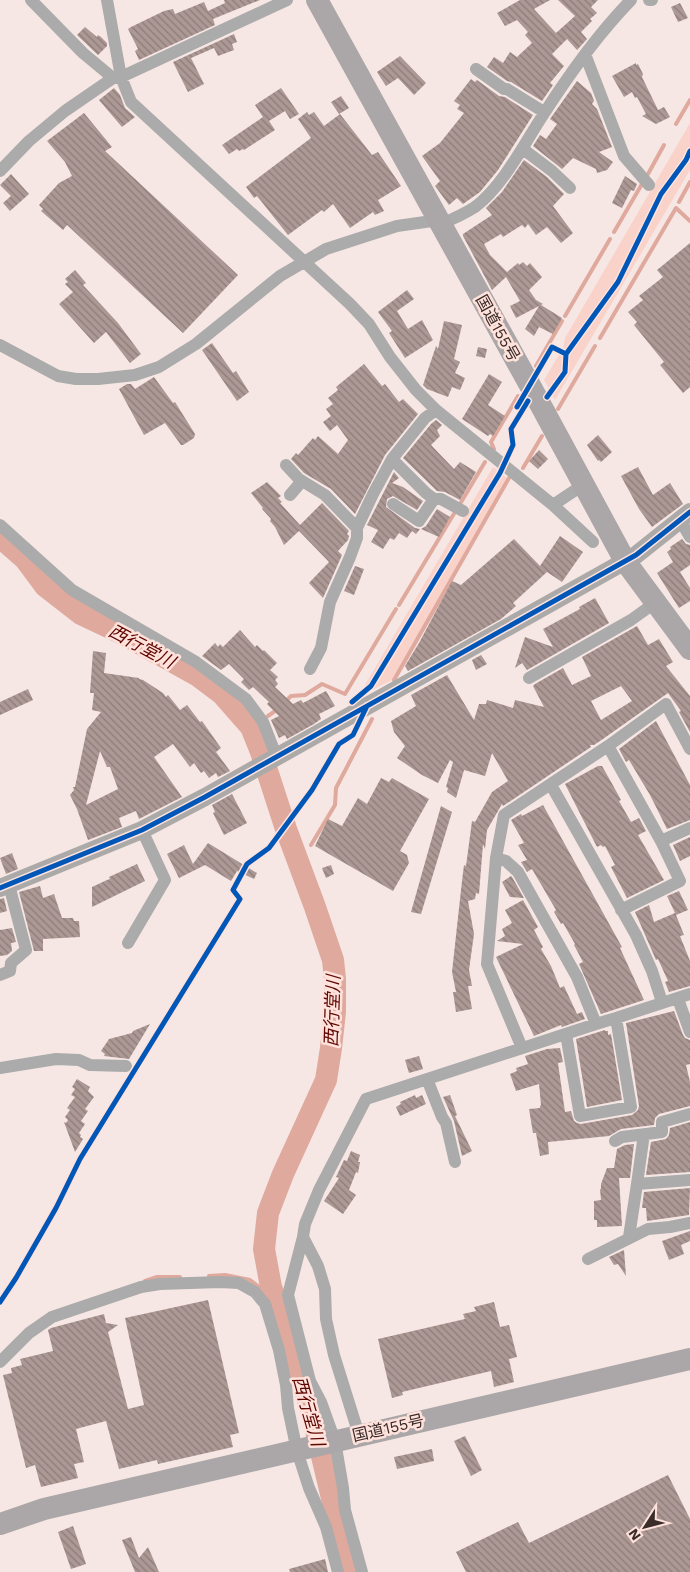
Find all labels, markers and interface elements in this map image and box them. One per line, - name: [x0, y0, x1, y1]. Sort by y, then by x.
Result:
- street label: 国道155号: [472, 292, 524, 364]
- water label: 西行堂川: [105, 620, 180, 673]
- water label: 西行堂川: [320, 973, 344, 1047]
- water label: 西行堂川: [289, 1374, 330, 1450]
- street label: 国道155号: [350, 1411, 426, 1445]
- north arrow: [620, 1502, 670, 1552]
- text: N: [625, 1526, 644, 1544]

